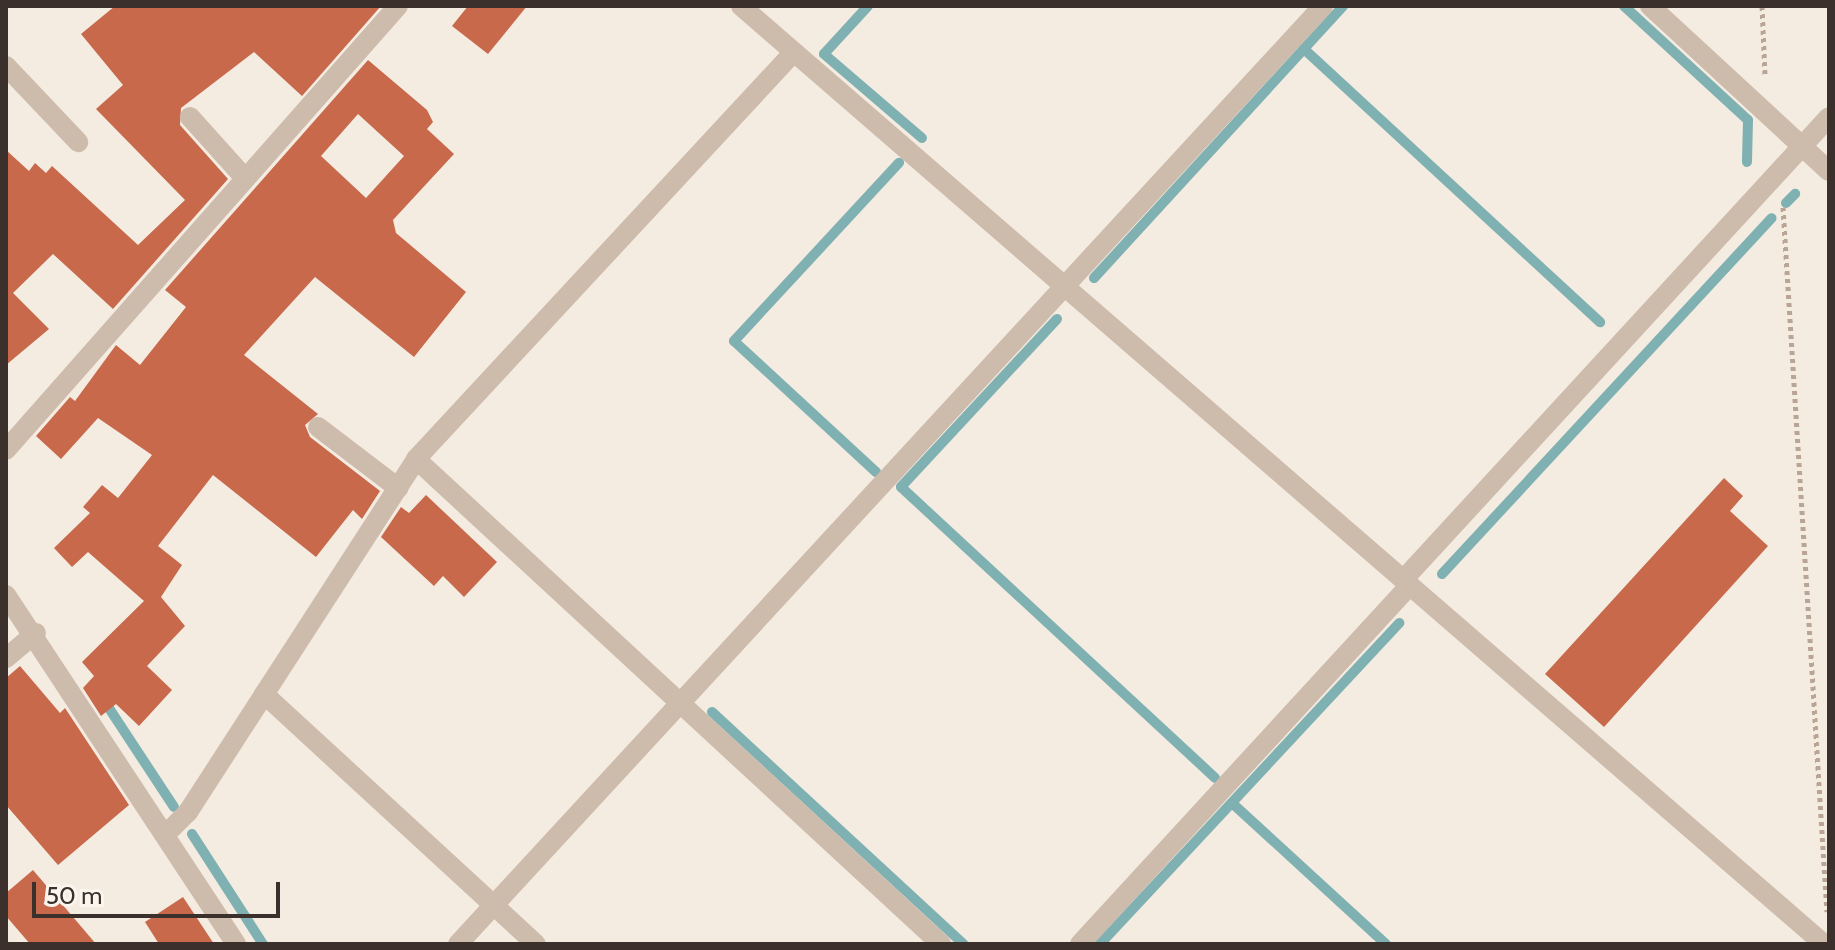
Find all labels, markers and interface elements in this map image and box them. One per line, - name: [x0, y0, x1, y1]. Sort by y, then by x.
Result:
- scale bar: [36, 866, 284, 916]
- text: 50 m: [46, 881, 102, 910]

